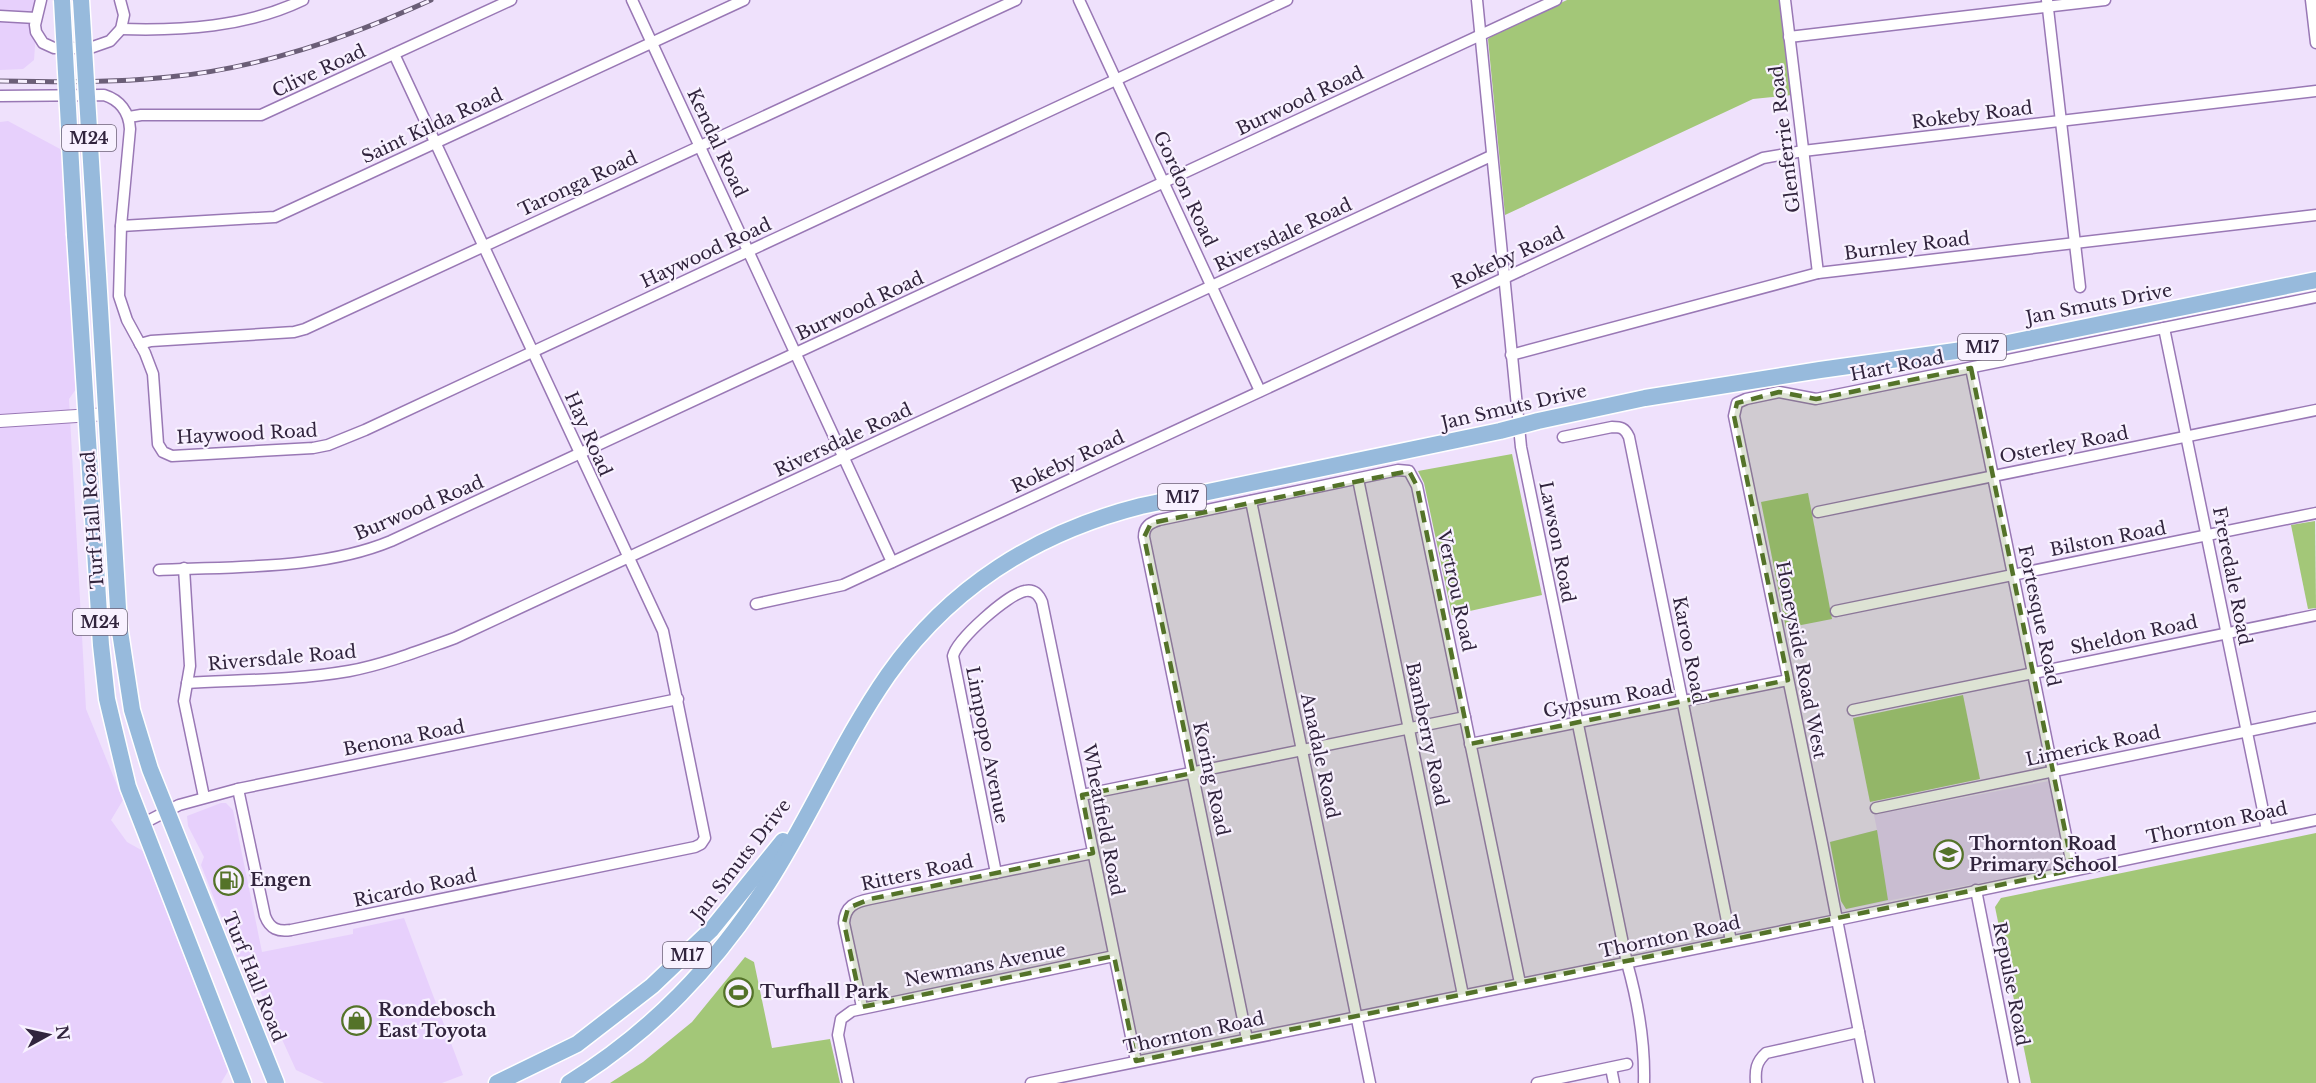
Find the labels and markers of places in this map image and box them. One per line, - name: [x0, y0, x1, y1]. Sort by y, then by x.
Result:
- place label: Thornton Road Primary School: [1969, 833, 2118, 876]
- school or university icon: Thornton Road Primary School: [1932, 838, 1964, 870]
- fuel station icon: Engen: [213, 864, 245, 896]
- place label: Engen: [250, 869, 311, 891]
- sports icon: Turfhall Park: [723, 976, 755, 1008]
- place label: Turfhall Park: [760, 981, 890, 1003]
- place label: Rondebosch East Toyota: [378, 999, 496, 1042]
- shop icon: Rondebosch East Toyota: [341, 1004, 373, 1036]

